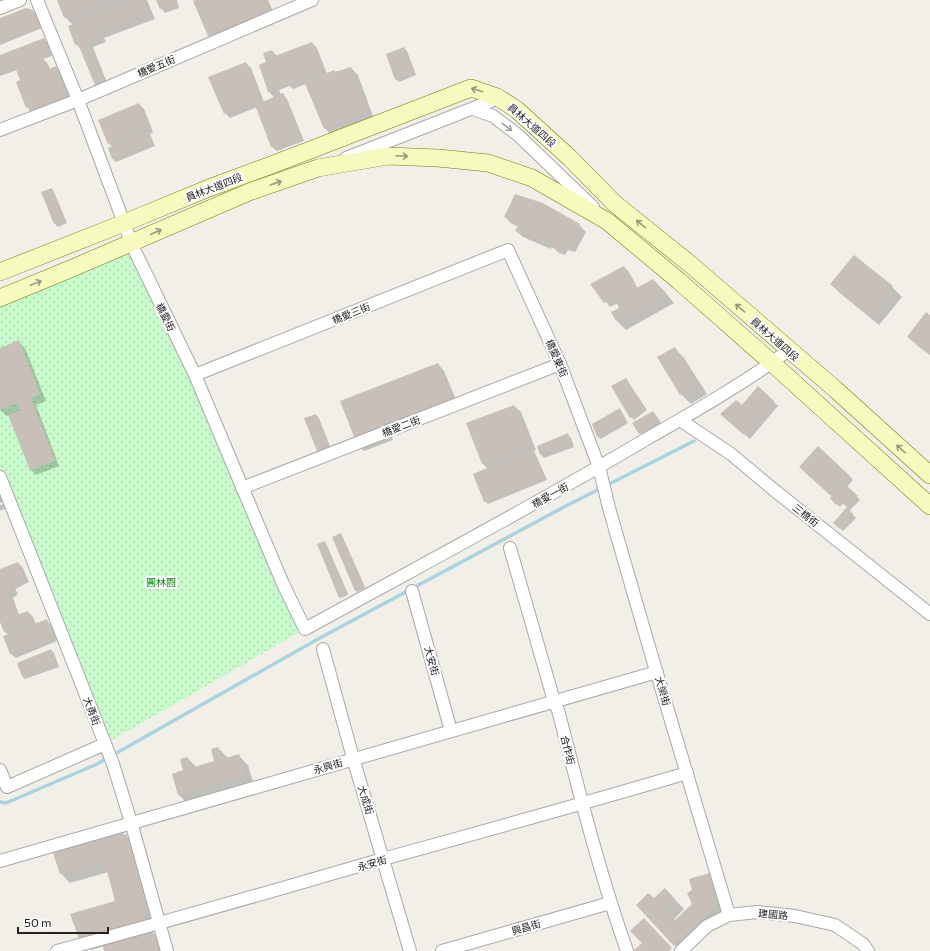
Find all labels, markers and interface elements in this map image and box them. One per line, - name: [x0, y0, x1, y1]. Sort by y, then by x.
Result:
- street label: 橋愛五街: [135, 53, 177, 79]
- one-way arrow: [470, 86, 483, 93]
- street label: 員林大道四段: [505, 101, 559, 149]
- one-way arrow: [502, 123, 513, 131]
- one-way arrow: [395, 153, 408, 160]
- street label: 員林大道四段: [184, 171, 244, 203]
- one-way arrow: [269, 178, 281, 186]
- one-way arrow: [635, 220, 646, 229]
- one-way arrow: [149, 228, 161, 236]
- one-way arrow: [30, 279, 42, 286]
- street label: 橋愛三街: [330, 300, 372, 326]
- street label: 橋愛街: [154, 301, 178, 333]
- one-way arrow: [735, 304, 746, 313]
- street label: 員林大道四段: [748, 315, 802, 363]
- street label: 橋愛東街: [544, 337, 570, 379]
- street label: 橋愛二街: [380, 413, 422, 439]
- one-way arrow: [896, 445, 906, 454]
- street label: 橋愛一街: [530, 480, 570, 510]
- street label: 三橋街: [790, 501, 822, 529]
- park label: 圓林園: [146, 576, 176, 588]
- street label: 大安街: [422, 645, 442, 677]
- street label: 大榮街: [653, 675, 673, 707]
- street label: 大勇街: [81, 695, 103, 727]
- street label: 合作街: [559, 734, 577, 766]
- street label: 永興街: [312, 756, 344, 776]
- street label: 大成街: [356, 784, 376, 816]
- street label: 永安街: [356, 853, 388, 873]
- street label: 建國路: [758, 907, 788, 921]
- scale bar: [18, 909, 108, 935]
- text: 50 m: [24, 915, 52, 929]
- street label: 興昌街: [510, 917, 542, 937]

